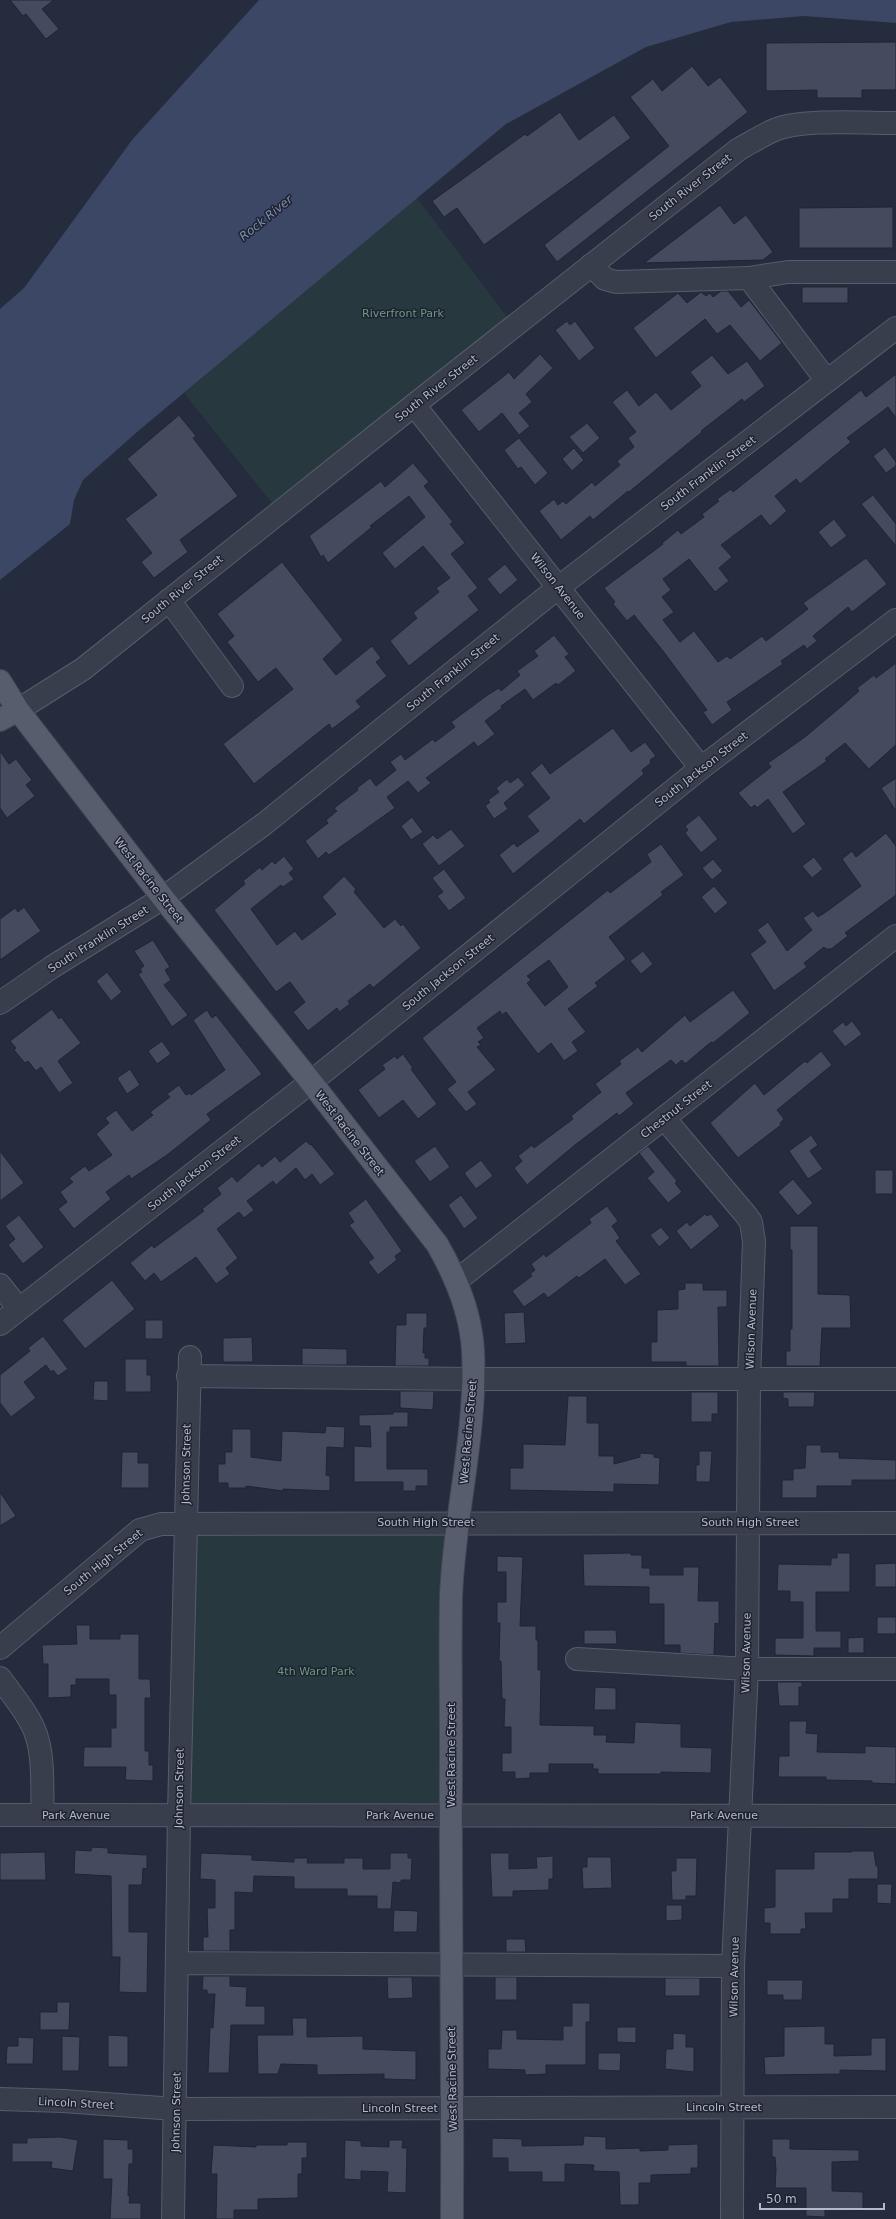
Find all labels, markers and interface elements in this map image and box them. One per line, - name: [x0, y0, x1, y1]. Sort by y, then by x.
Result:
- street label: South River Street: [647, 151, 735, 224]
- water label: Rock River: [237, 192, 296, 244]
- park label: Riverfront Park: [362, 307, 445, 320]
- street label: South River Street: [393, 352, 481, 425]
- street label: South Franklin Street: [658, 433, 759, 513]
- street label: Wilson Avenue: [528, 551, 588, 622]
- street label: South River Street: [139, 552, 226, 626]
- street label: South Franklin Street: [404, 631, 503, 714]
- street label: South Jackson Street: [652, 729, 751, 810]
- street label: West Racine Street: [111, 835, 186, 926]
- street label: South Franklin Street: [46, 903, 151, 976]
- street label: South Jackson Street: [400, 931, 497, 1013]
- street label: Chestnut Street: [638, 1077, 715, 1141]
- street label: West Racine Street: [312, 1088, 387, 1179]
- street label: South Jackson Street: [145, 1133, 244, 1214]
- street label: Wilson Avenue: [744, 1288, 759, 1369]
- street label: West Racine Street: [457, 1379, 480, 1485]
- street label: Johnson Street: [179, 1423, 194, 1505]
- street label: South High Street: [377, 1516, 476, 1529]
- street label: South High Street: [701, 1516, 800, 1529]
- street label: South High Street: [61, 1526, 146, 1598]
- street label: Wilson Avenue: [739, 1612, 754, 1693]
- park label: 4th Ward Park: [277, 1665, 355, 1678]
- street label: West Racine Street: [445, 1702, 458, 1807]
- street label: Johnson Street: [172, 1747, 187, 1829]
- street label: Park Avenue: [42, 1809, 110, 1822]
- street label: Park Avenue: [366, 1809, 434, 1822]
- street label: Park Avenue: [690, 1809, 758, 1822]
- street label: Wilson Avenue: [727, 1936, 742, 2017]
- street label: West Racine Street: [445, 2026, 460, 2131]
- street label: Johnson Street: [169, 2071, 184, 2153]
- street label: Lincoln Street: [38, 2095, 115, 2112]
- street label: Lincoln Street: [686, 2101, 763, 2114]
- street label: Lincoln Street: [362, 2102, 439, 2115]
- scale bar: [760, 2185, 884, 2211]
- text: 50 m: [766, 2192, 797, 2206]

